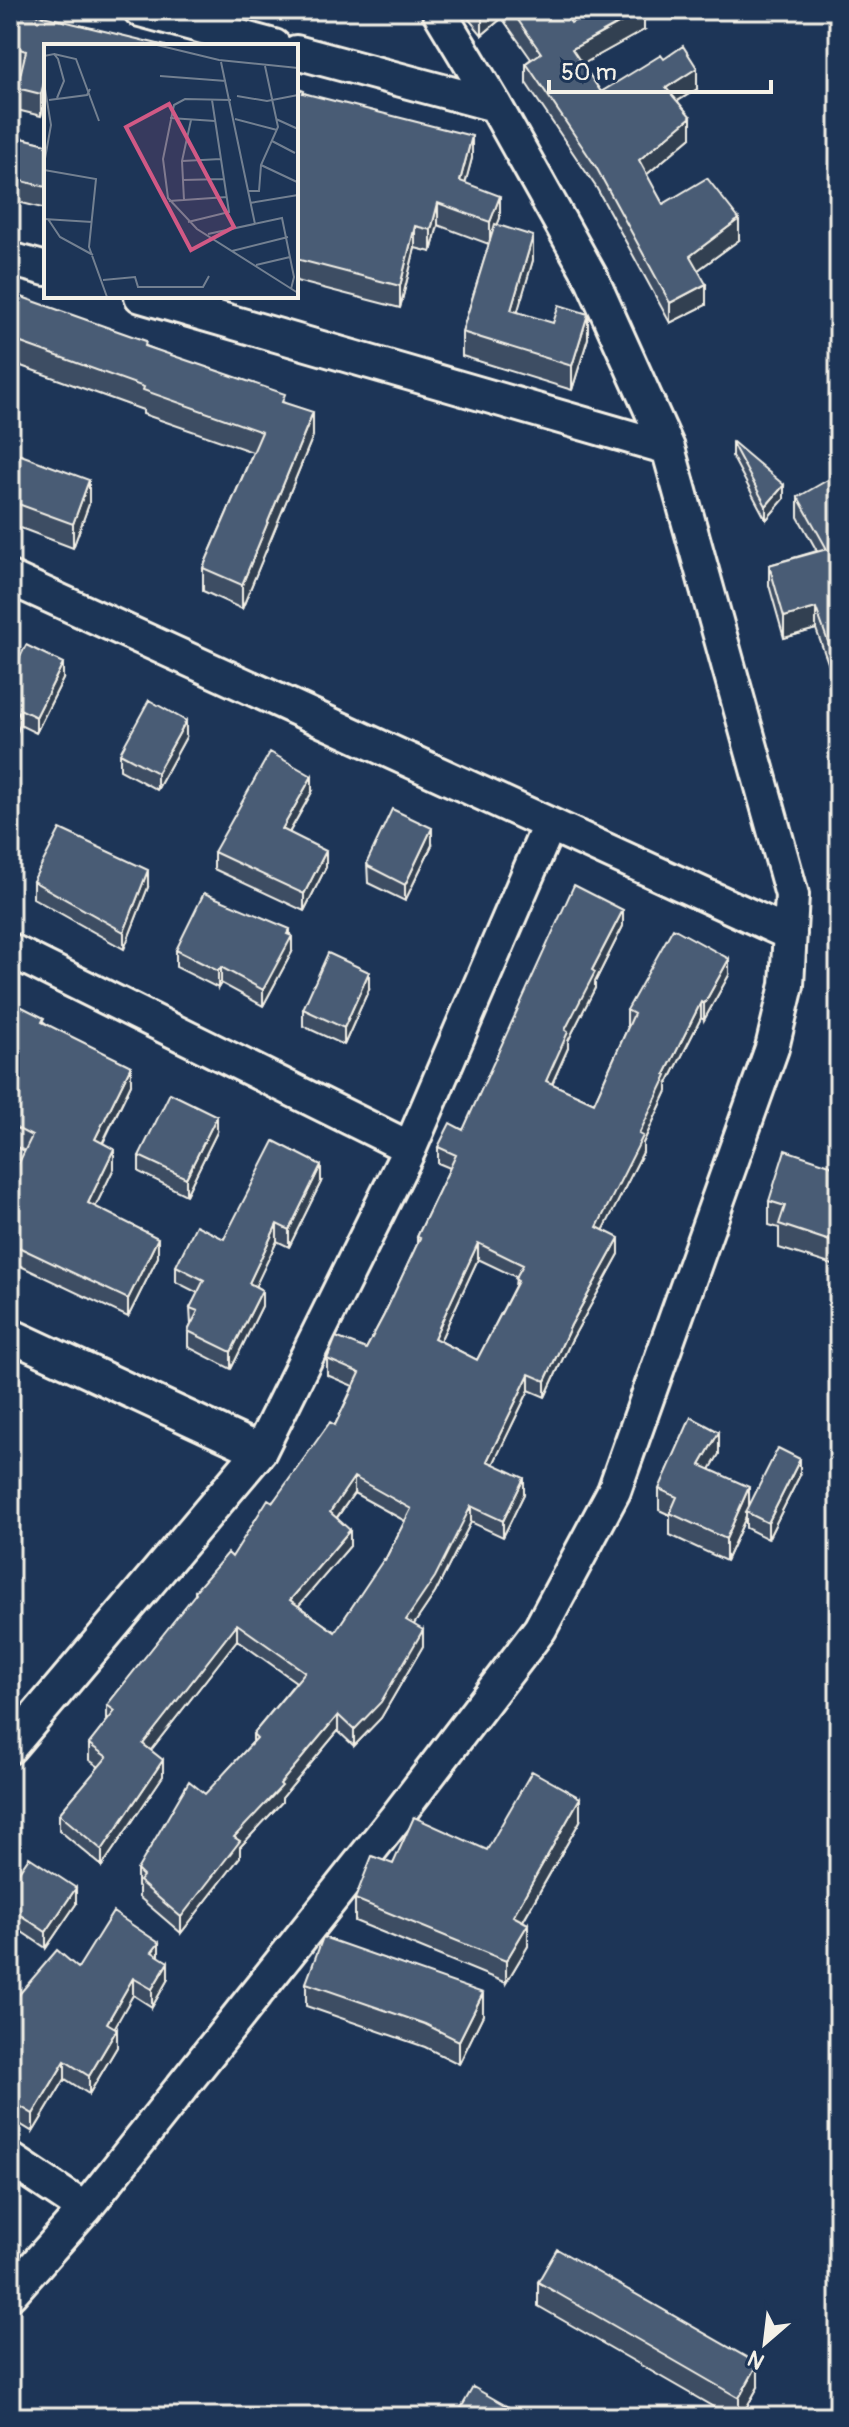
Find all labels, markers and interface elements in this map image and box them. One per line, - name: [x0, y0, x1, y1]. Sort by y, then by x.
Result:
- inset map: [44, 44, 298, 298]
- scale bar: [549, 44, 771, 94]
- text: 50 m: [561, 58, 617, 87]
- north arrow: [725, 2303, 805, 2383]
- text: N: [743, 2344, 769, 2376]

